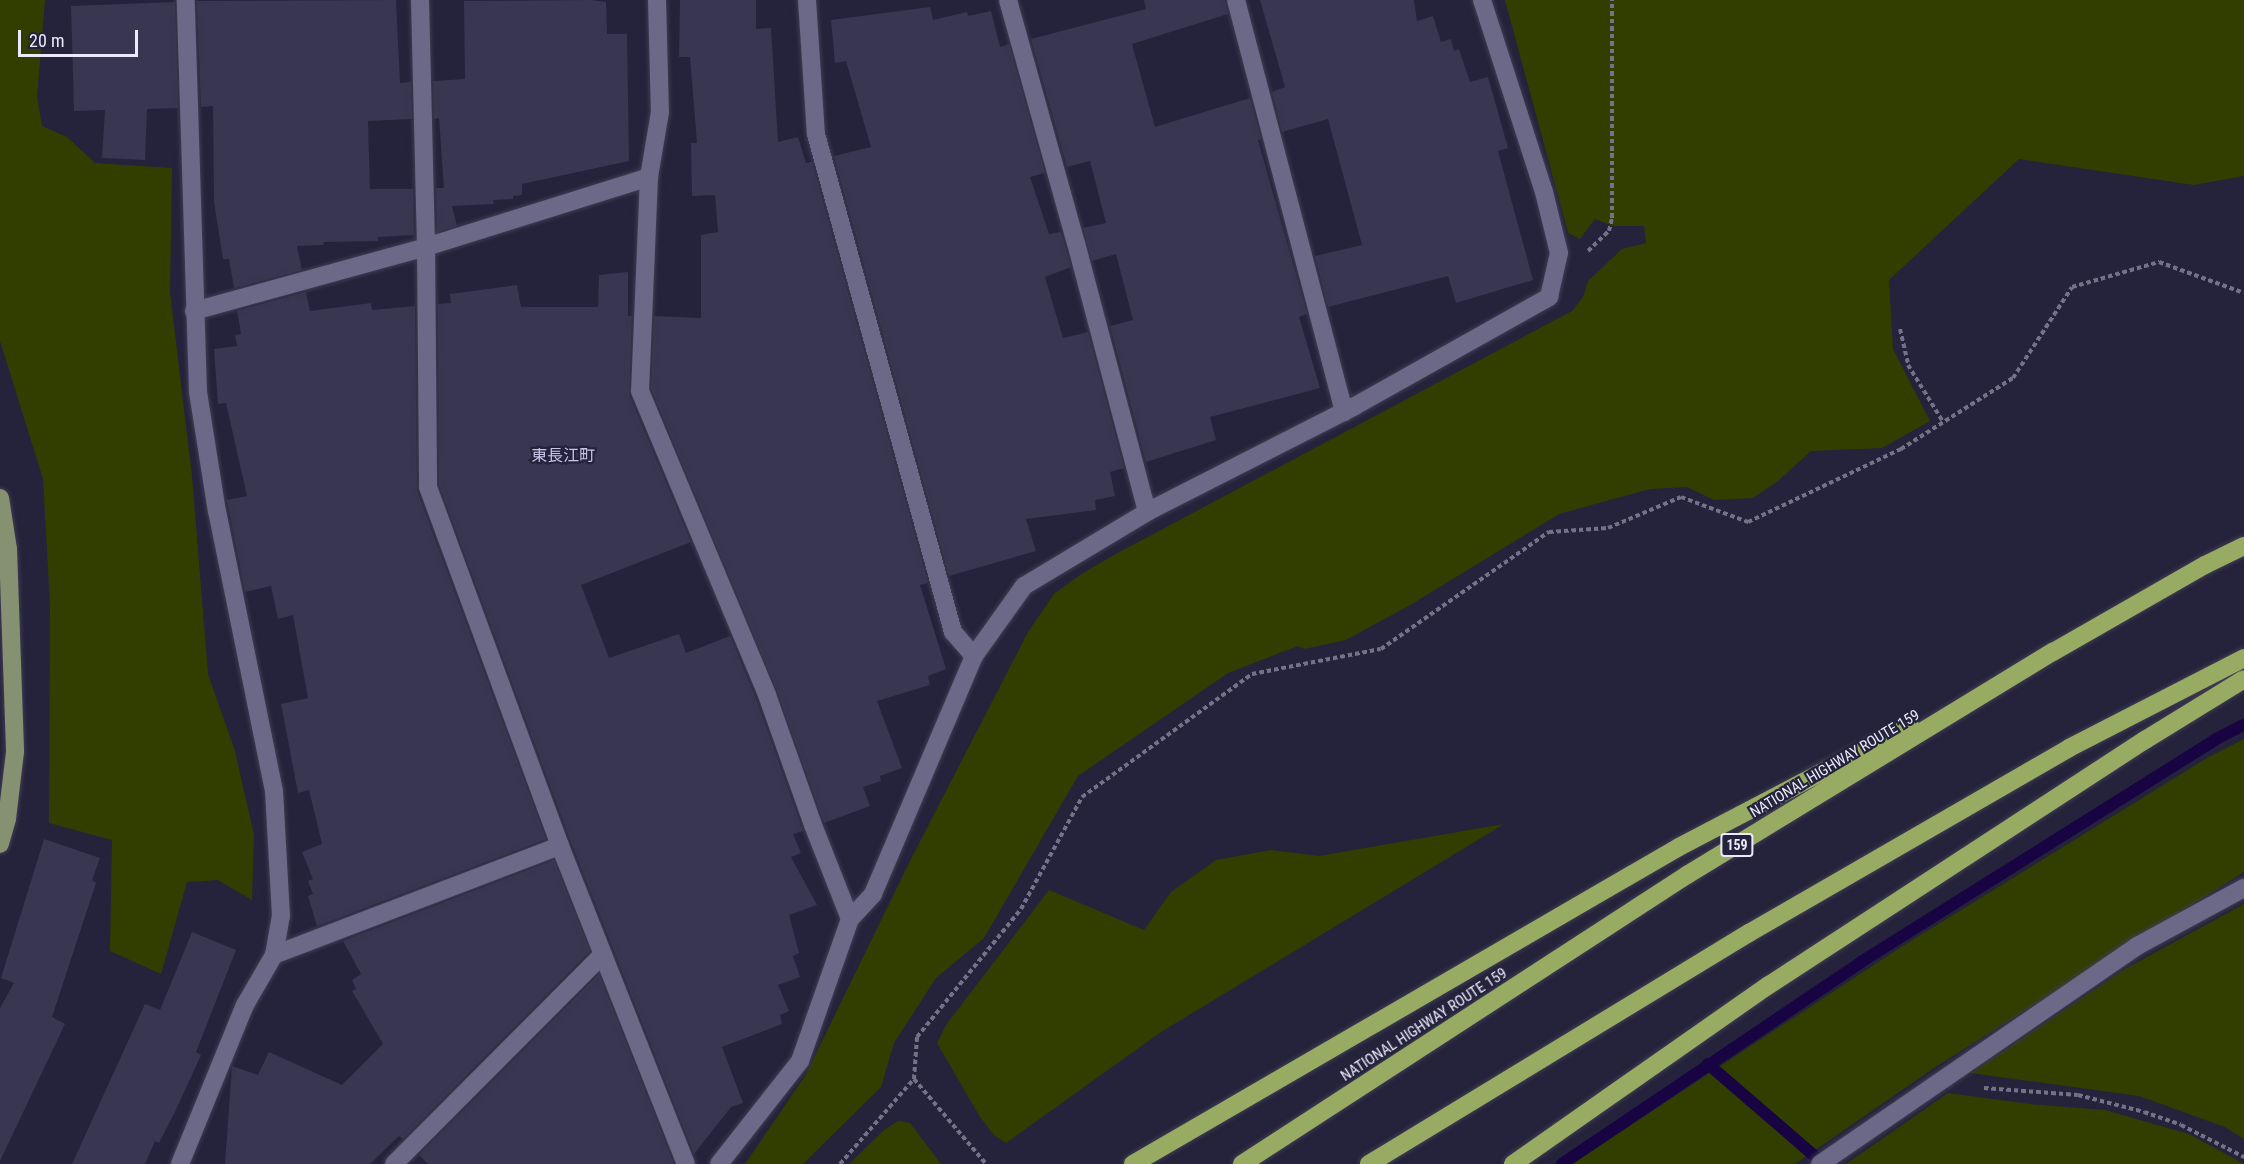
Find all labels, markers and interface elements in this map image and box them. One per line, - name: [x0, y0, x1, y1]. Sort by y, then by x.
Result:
- scale bar: [21, 18, 141, 56]
- text: 20 m: [29, 30, 64, 51]
- district label: 東長江町: [531, 446, 595, 466]
- street label: NATIONAL HIGHWAY ROUTE 159: [1747, 706, 1923, 822]
- road number: 159: [1719, 834, 1755, 856]
- street label: NATIONAL HIGHWAY ROUTE 159: [1338, 965, 1510, 1085]

